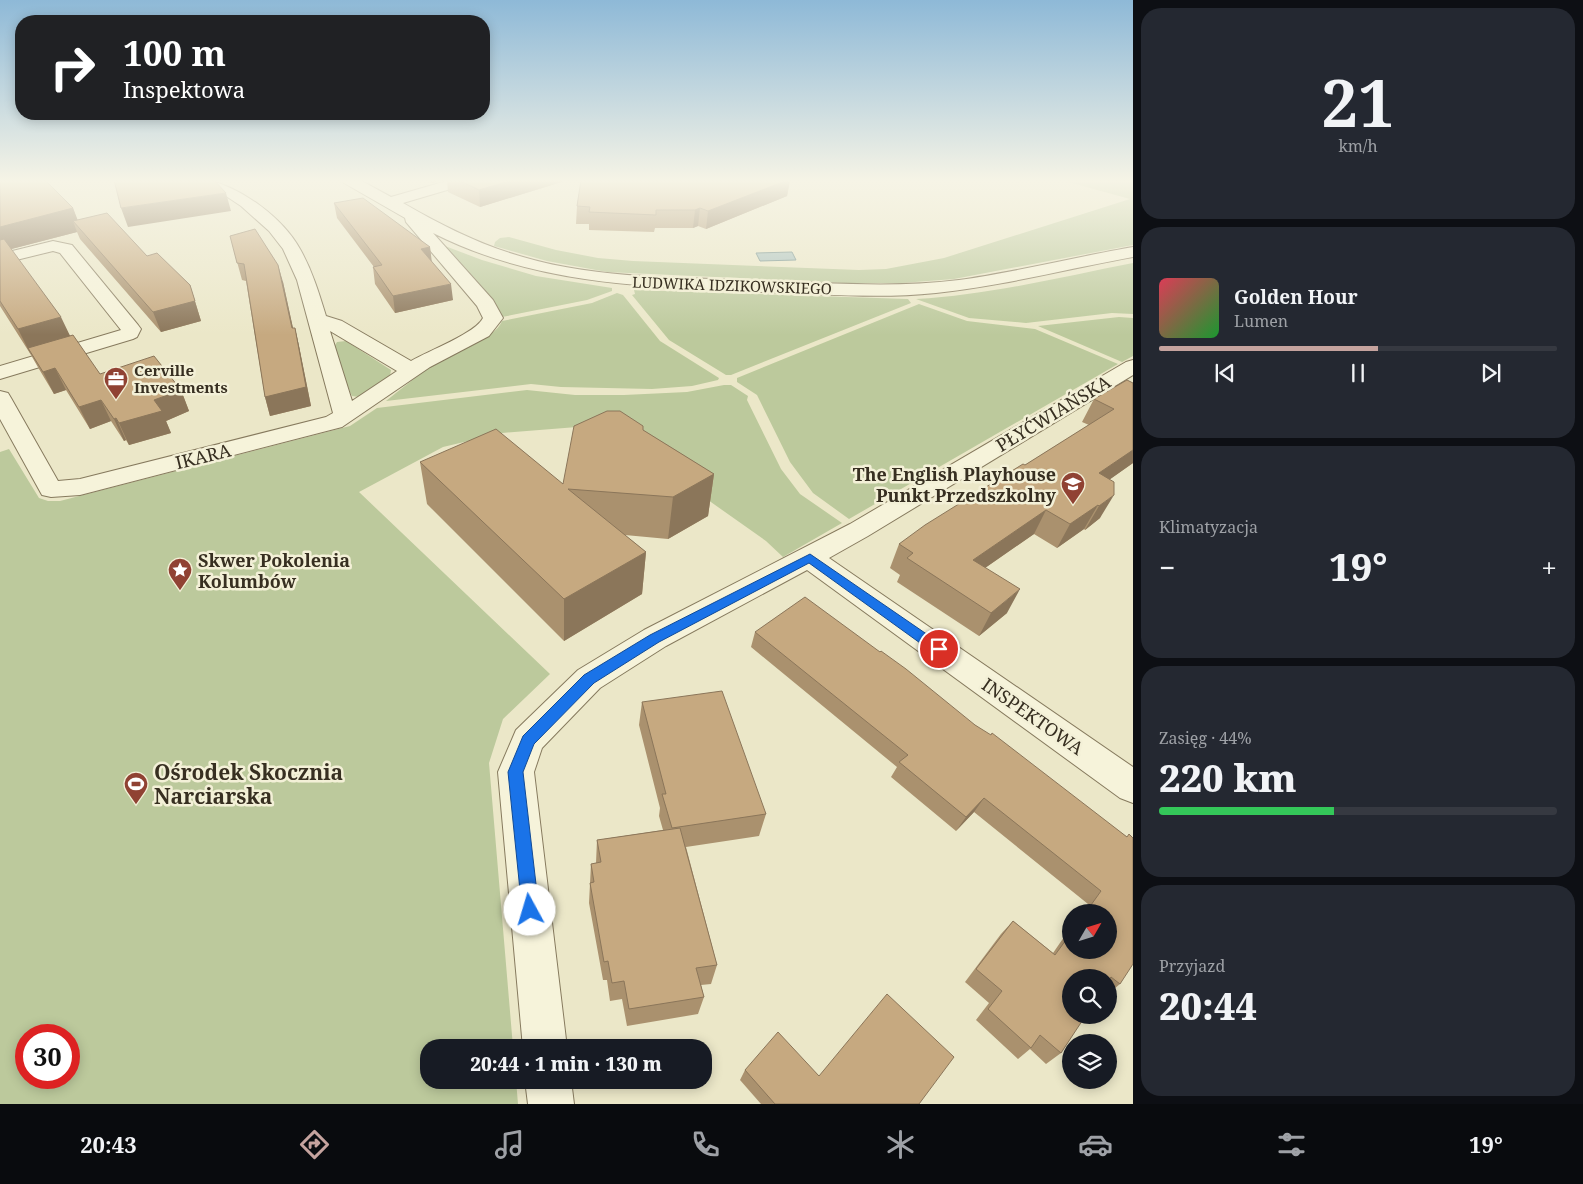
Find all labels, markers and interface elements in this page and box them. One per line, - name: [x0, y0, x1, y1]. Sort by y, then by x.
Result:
- text: 100 m: [123, 29, 226, 76]
- icon: right: [40, 35, 105, 100]
- text: 21: [1321, 58, 1395, 146]
- text: Inspektowa: [123, 74, 245, 104]
- text: km/h: [1338, 135, 1378, 157]
- street label: LUDWIKA IDZIKOWSKIEGO: [632, 272, 832, 298]
- text: Golden Hour: [1234, 284, 1358, 310]
- text: Lumen: [1234, 310, 1288, 332]
- icon: previous: [1211, 359, 1239, 387]
- icon: pause: [1344, 359, 1372, 387]
- icon: next: [1477, 359, 1505, 387]
- place label: Cerville Investments: [134, 360, 228, 397]
- office icon: Cerville Investments: [103, 366, 129, 400]
- street label: PŁYĆWIAŃSKA: [991, 369, 1115, 457]
- street label: IKARA: [173, 437, 234, 474]
- place label: The English Playhouse Punkt Przedszkolny: [853, 462, 1057, 507]
- school or university icon: The English Playhouse Punkt Przedszkolny: [1060, 471, 1086, 505]
- text: Klimatyzacja: [1159, 516, 1258, 538]
- text: 19°: [1329, 540, 1387, 592]
- place label: Skwer Pokolenia Kolumbów: [198, 548, 350, 593]
- text: −: [1159, 548, 1175, 586]
- text: +: [1541, 548, 1557, 586]
- place icon: Skwer Pokolenia Kolumbów: [167, 557, 193, 591]
- pin: [918, 628, 960, 670]
- icon: arrive: [925, 635, 953, 663]
- street label: INSPEKTOWA: [977, 672, 1089, 760]
- text: Zasięg · 44%: [1159, 727, 1252, 749]
- text: 220 km: [1159, 751, 1297, 803]
- place label: Ośrodek Skocznia Narciarska: [154, 758, 343, 810]
- sports icon: Ośrodek Skocznia Narciarska: [123, 771, 149, 805]
- position arrow: [503, 883, 555, 935]
- north arrow: [1062, 904, 1118, 959]
- map controls: [1062, 904, 1117, 1089]
- text: Przyjazd: [1159, 955, 1225, 977]
- button: search: [1062, 969, 1117, 1024]
- text: 20:44: [1159, 979, 1257, 1031]
- speed limit sign: 30: [15, 1024, 80, 1089]
- button: layers: [1062, 1034, 1117, 1089]
- text: 20:44 · 1 min · 130 m: [470, 1051, 662, 1077]
- icon: directions: [297, 1127, 332, 1162]
- icon: music: [492, 1127, 527, 1162]
- icon: phone: [688, 1127, 723, 1162]
- icon: climate: [883, 1127, 918, 1162]
- icon: car: [1078, 1127, 1113, 1162]
- icon: filters: [1274, 1127, 1309, 1162]
- text: 20:43: [80, 1129, 137, 1159]
- text: 19°: [1469, 1129, 1503, 1159]

